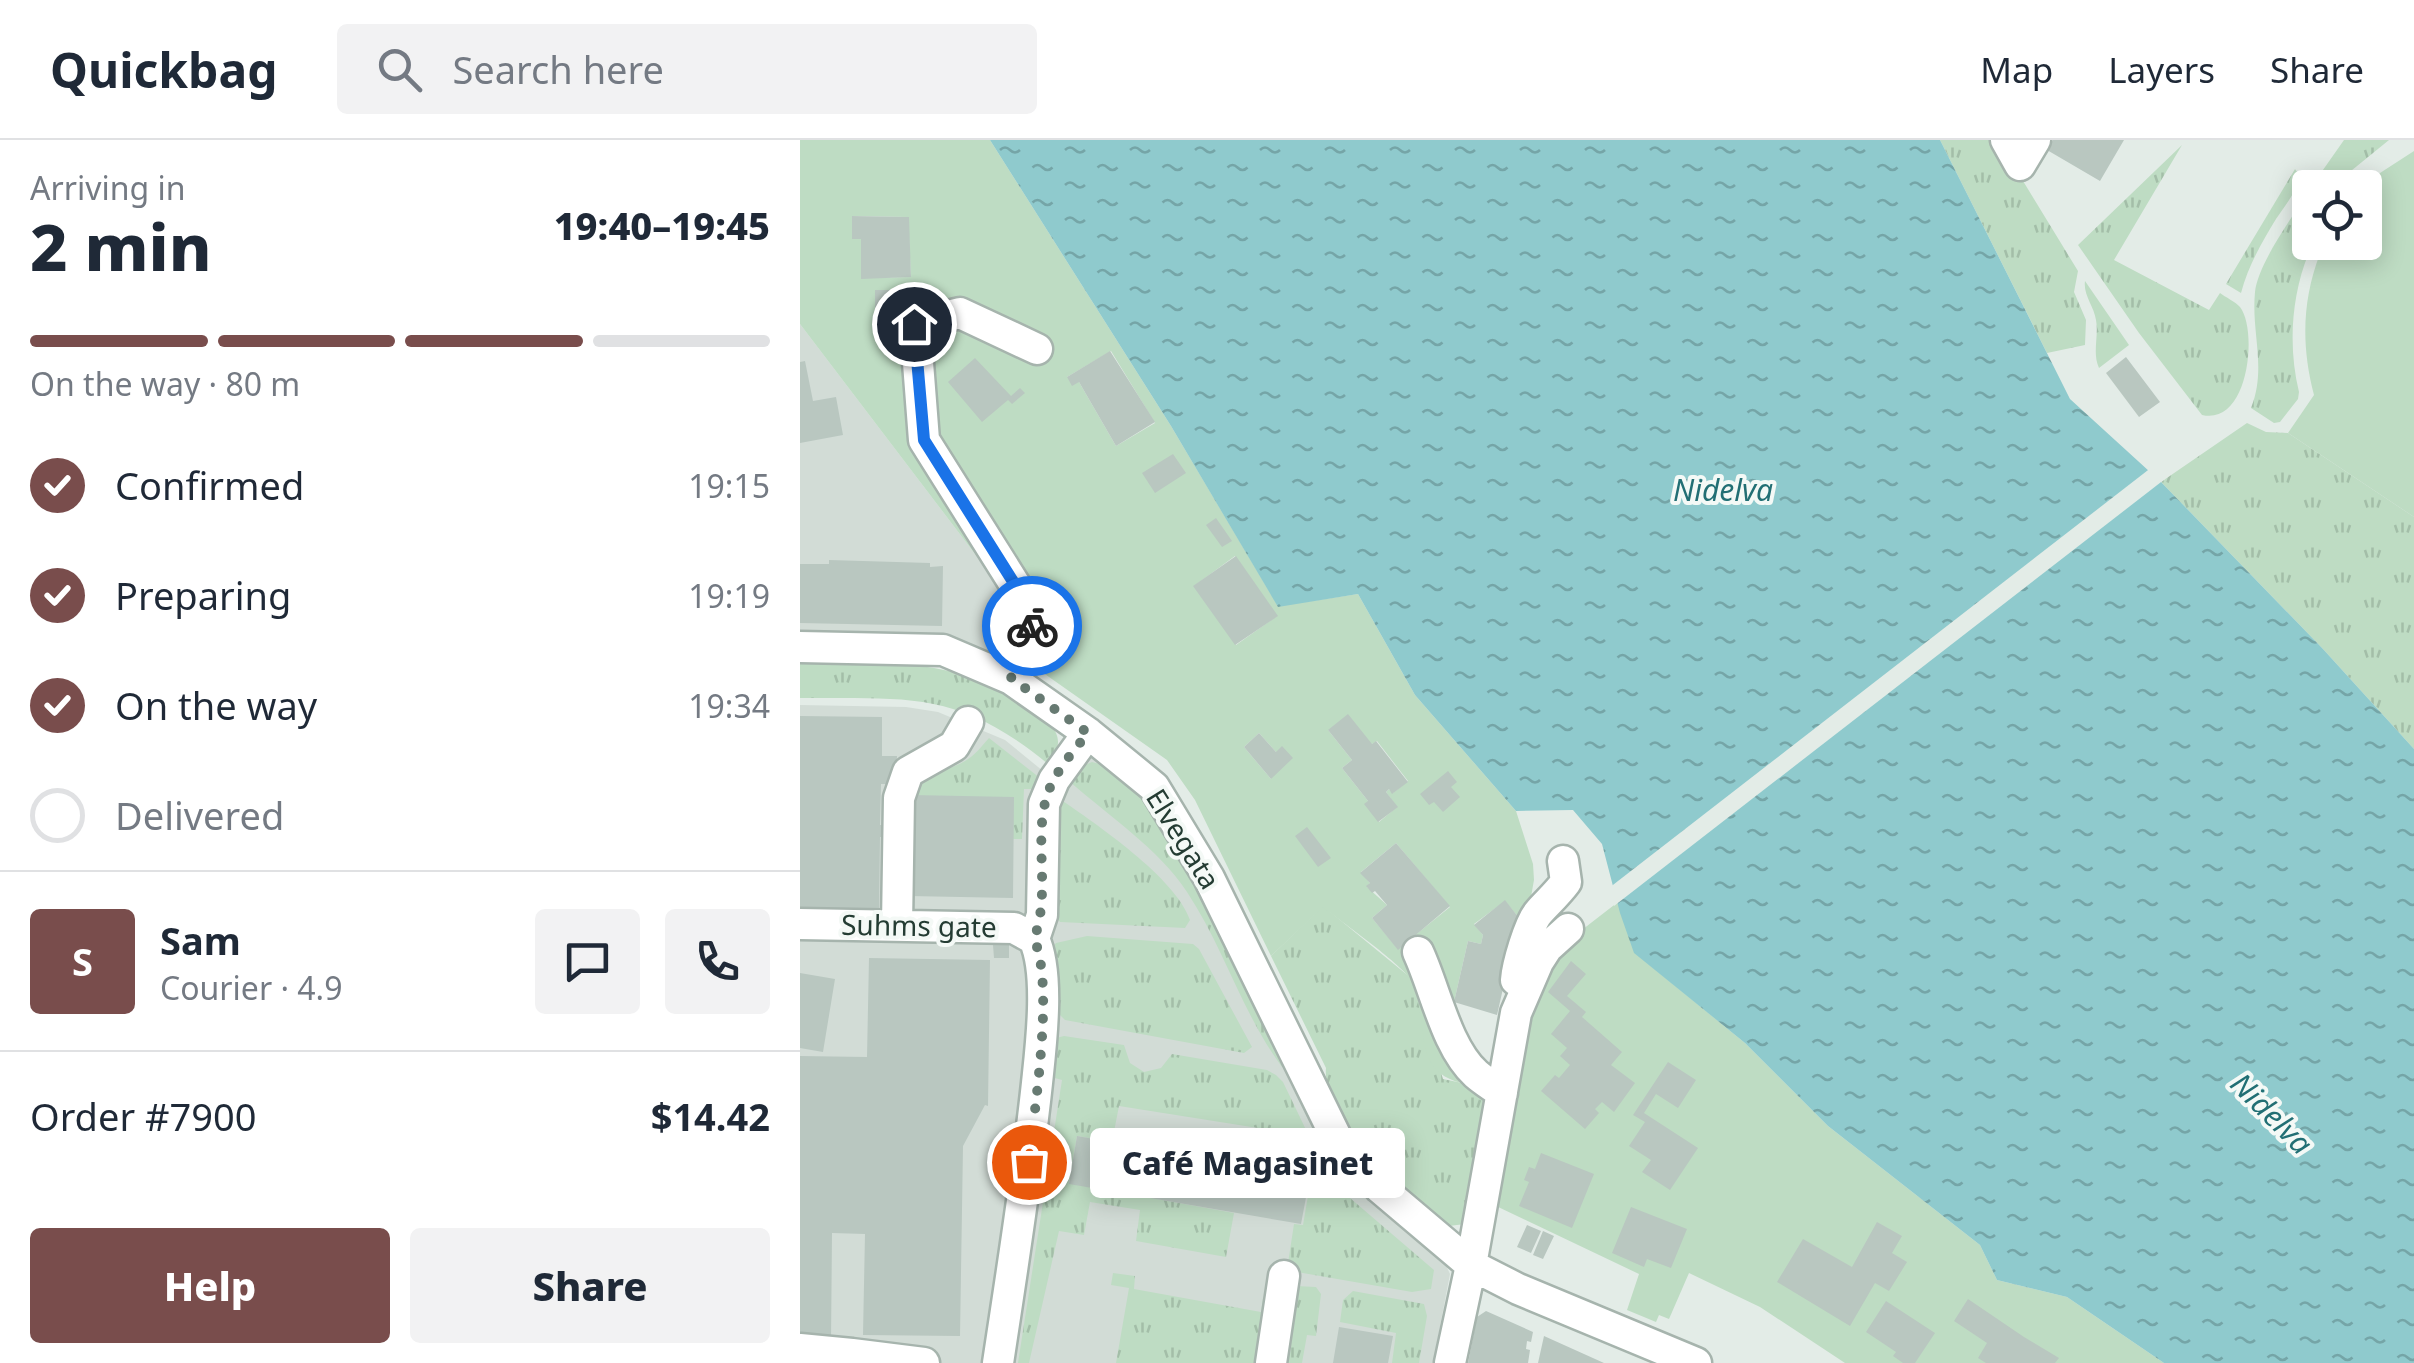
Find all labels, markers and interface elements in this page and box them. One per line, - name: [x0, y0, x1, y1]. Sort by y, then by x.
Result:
- search box: [337, 24, 1037, 114]
- text: Quickbag: [50, 37, 277, 102]
- icon: search: [372, 42, 427, 97]
- text: Search here: [452, 43, 664, 95]
- text: Map: [1980, 46, 2053, 93]
- text: Layers: [2108, 46, 2215, 93]
- text: Share: [2270, 46, 2364, 93]
- text: Arriving in: [30, 166, 185, 209]
- map controls: [2292, 170, 2382, 260]
- button: locate: [2292, 170, 2382, 260]
- text: 19:40–19:45: [554, 199, 770, 251]
- text: 2 min: [30, 202, 212, 290]
- pin: [872, 282, 957, 367]
- icon: home: [887, 297, 942, 352]
- text: On the way · 80 m: [30, 362, 300, 405]
- icon: check: [30, 458, 85, 513]
- text: Confirmed: [115, 459, 304, 511]
- text: 19:15: [688, 464, 770, 507]
- water label: Nidelva: [1673, 469, 1773, 510]
- icon: check: [30, 568, 85, 623]
- text: Preparing: [115, 569, 291, 621]
- text: 19:19: [688, 574, 770, 617]
- courier: [982, 576, 1082, 676]
- icon: bike: [1005, 599, 1060, 654]
- icon: check: [30, 678, 85, 733]
- text: On the way: [115, 679, 317, 731]
- text: 19:34: [688, 684, 770, 727]
- street label: Elvegata: [1138, 781, 1230, 896]
- text: Delivered: [115, 789, 284, 841]
- street label: Suhms gate: [841, 905, 997, 945]
- button: chat: [535, 909, 640, 1014]
- button: phone: [665, 909, 770, 1014]
- text: Sam: [160, 914, 241, 966]
- text: S: [72, 935, 93, 987]
- text: Courier · 4.9: [160, 966, 343, 1009]
- water label: Nidelva: [2222, 1063, 2322, 1163]
- text: Order #7900: [30, 1090, 256, 1142]
- text: $14.42: [651, 1090, 770, 1142]
- pin: [987, 1120, 1072, 1205]
- callout: Café Magasinet: [1089, 1127, 1404, 1197]
- icon: bag: [1002, 1135, 1057, 1190]
- text: Café Magasinet: [1122, 1141, 1373, 1184]
- button: Help: [30, 1228, 390, 1343]
- button: Share: [410, 1228, 770, 1343]

